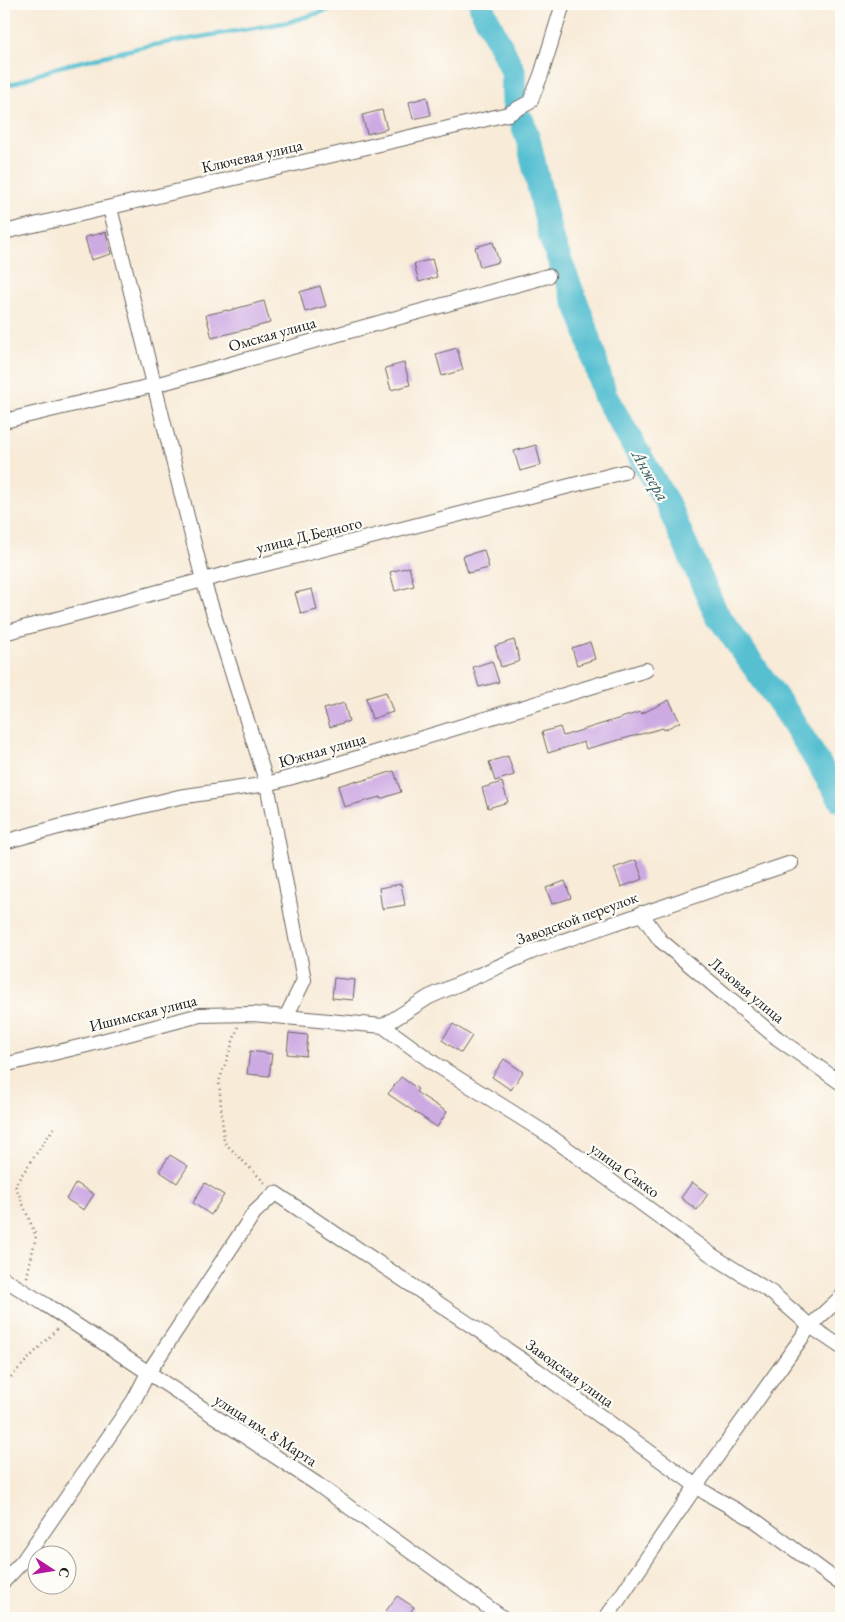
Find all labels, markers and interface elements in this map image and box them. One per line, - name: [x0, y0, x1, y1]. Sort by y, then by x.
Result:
- street label: Ключевая улица: [199, 134, 305, 178]
- street label: Омская улица: [226, 311, 319, 356]
- water label: Анжера: [625, 443, 675, 506]
- street label: улица Д.Бедного: [254, 512, 364, 558]
- street label: Южная улица: [276, 727, 369, 773]
- street label: Заводской переулок: [513, 886, 641, 950]
- street label: Лазовая улица: [705, 952, 790, 1028]
- street label: Ишимская улица: [87, 989, 200, 1037]
- street label: улица Сакко: [586, 1138, 664, 1202]
- street label: Заводская улица: [522, 1334, 619, 1412]
- street label: улица им. 8 Марта: [211, 1389, 322, 1471]
- north arrow: [28, 1544, 78, 1594]
- text: С: [55, 1566, 75, 1579]

